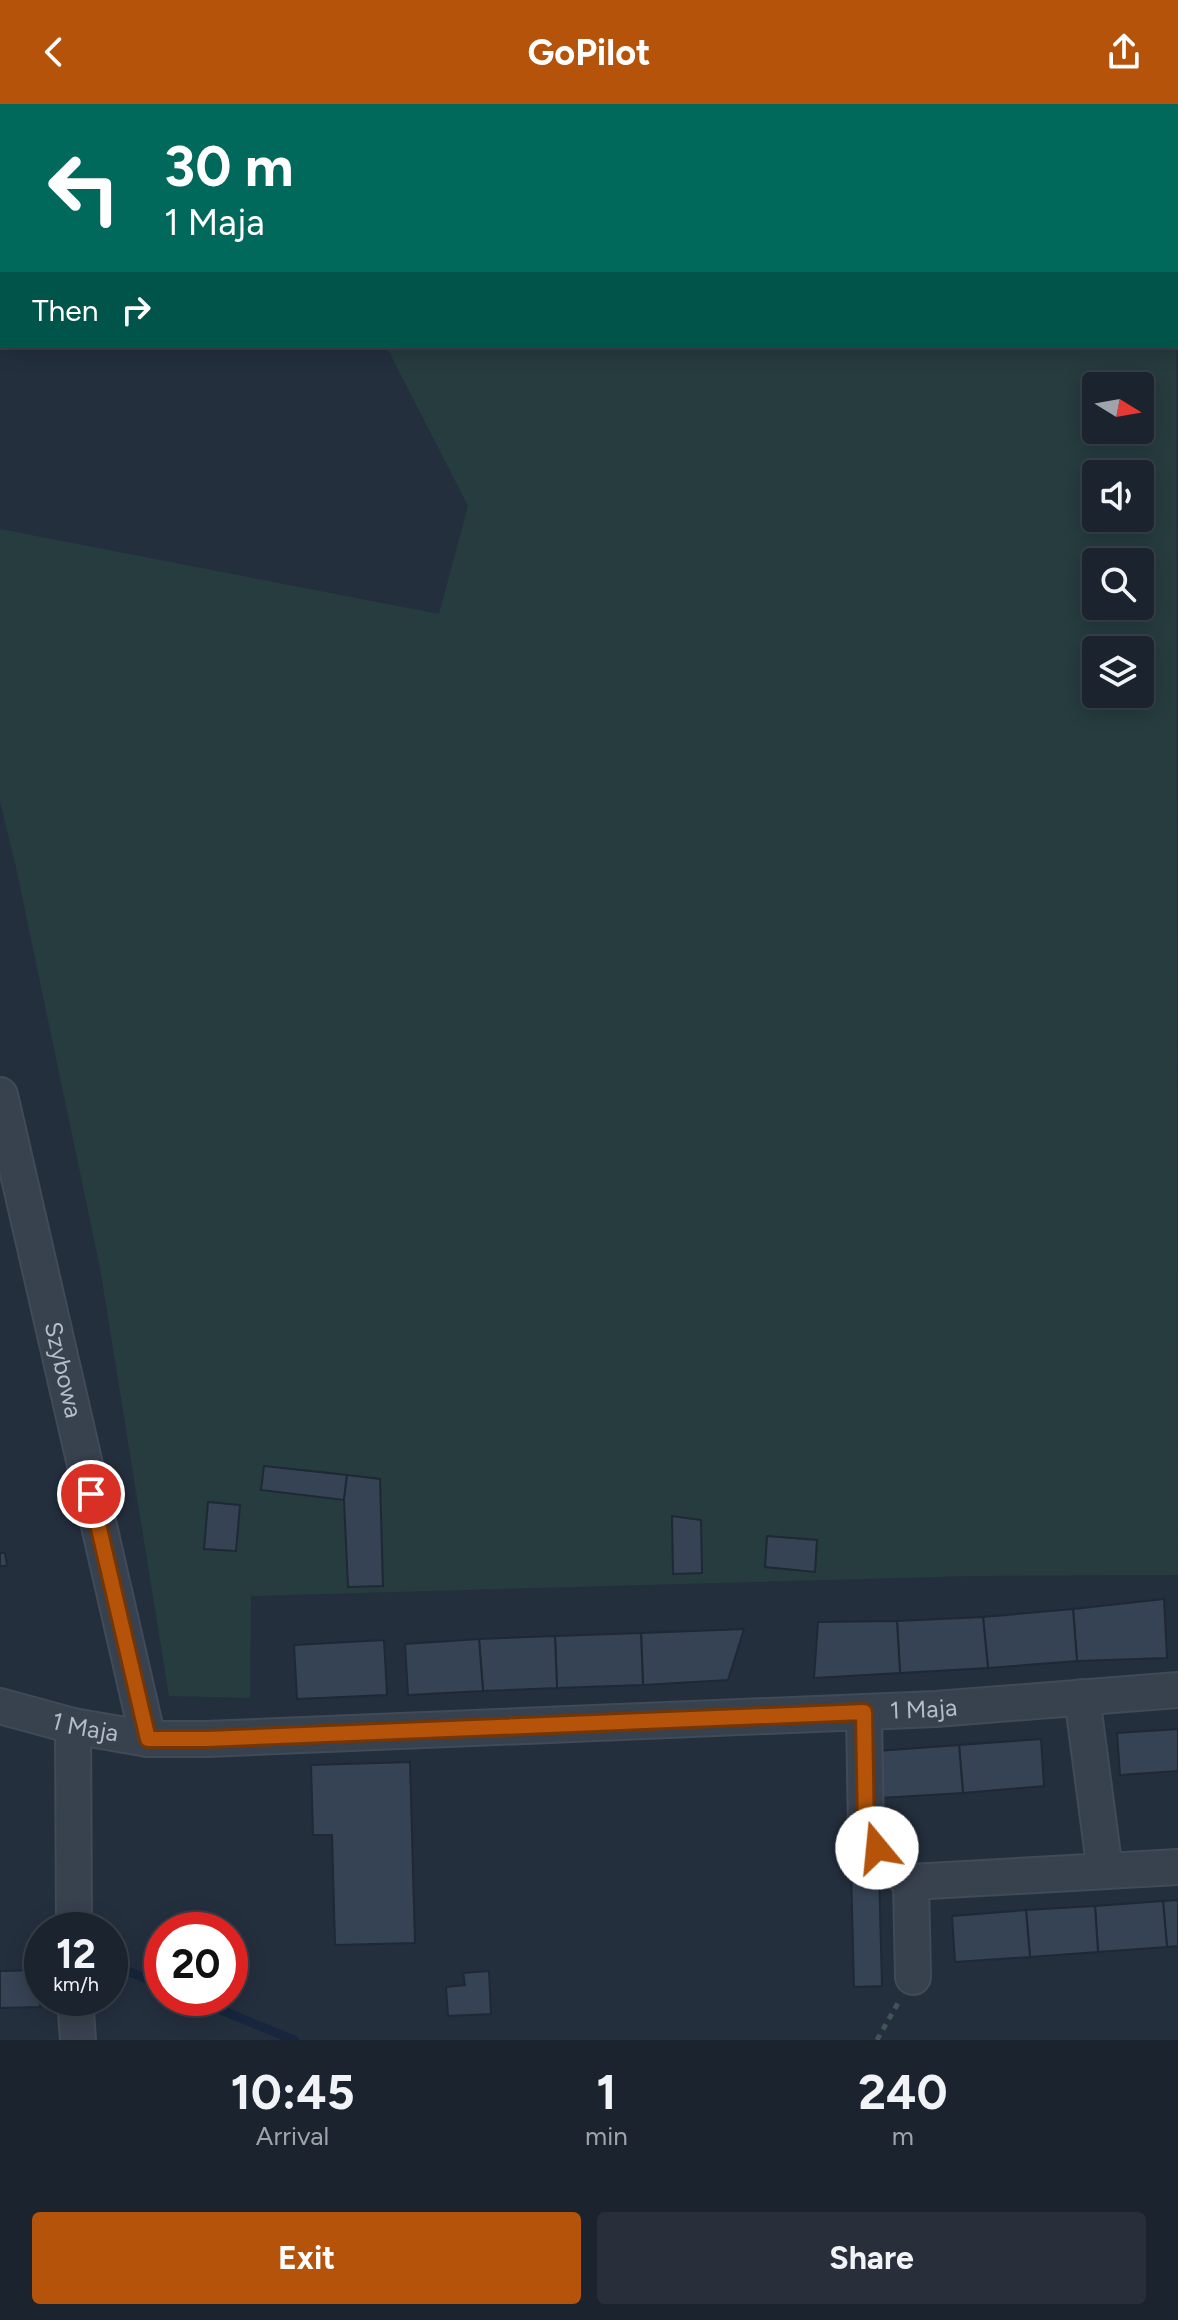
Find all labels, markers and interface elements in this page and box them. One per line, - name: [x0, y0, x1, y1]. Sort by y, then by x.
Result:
- icon: back: [32, 30, 76, 74]
- icon: share: [1102, 30, 1146, 74]
- text: GoPilot: [527, 31, 651, 74]
- text: 30 m: [164, 133, 294, 200]
- icon: left: [32, 136, 136, 240]
- text: 1 Maja: [164, 201, 265, 244]
- icon: right: [114, 288, 158, 332]
- text: Then: [32, 292, 98, 329]
- north arrow: [1082, 372, 1154, 444]
- map controls: [1082, 372, 1154, 708]
- button: sound: [1082, 460, 1154, 532]
- button: search: [1082, 548, 1154, 620]
- button: layers: [1082, 636, 1154, 708]
- street label: Szybowa: [39, 1319, 89, 1421]
- pin: [57, 1460, 125, 1528]
- icon: arrive: [69, 1472, 113, 1516]
- street label: 1 Maja: [889, 1692, 958, 1725]
- street label: 1 Maja: [49, 1706, 121, 1748]
- position arrow: [835, 1806, 919, 1890]
- speed limit sign: 20: [144, 1912, 248, 2016]
- text: 12: [56, 1930, 96, 1978]
- text: km/h: [53, 1972, 99, 1996]
- text: 10:45: [230, 2063, 355, 2121]
- text: 1: [596, 2063, 617, 2121]
- text: 240: [858, 2063, 948, 2121]
- text: Arrival: [256, 2120, 329, 2152]
- text: min: [585, 2120, 628, 2152]
- text: m: [892, 2120, 914, 2152]
- button: Exit: [32, 2212, 581, 2304]
- button: Share: [597, 2212, 1146, 2304]

